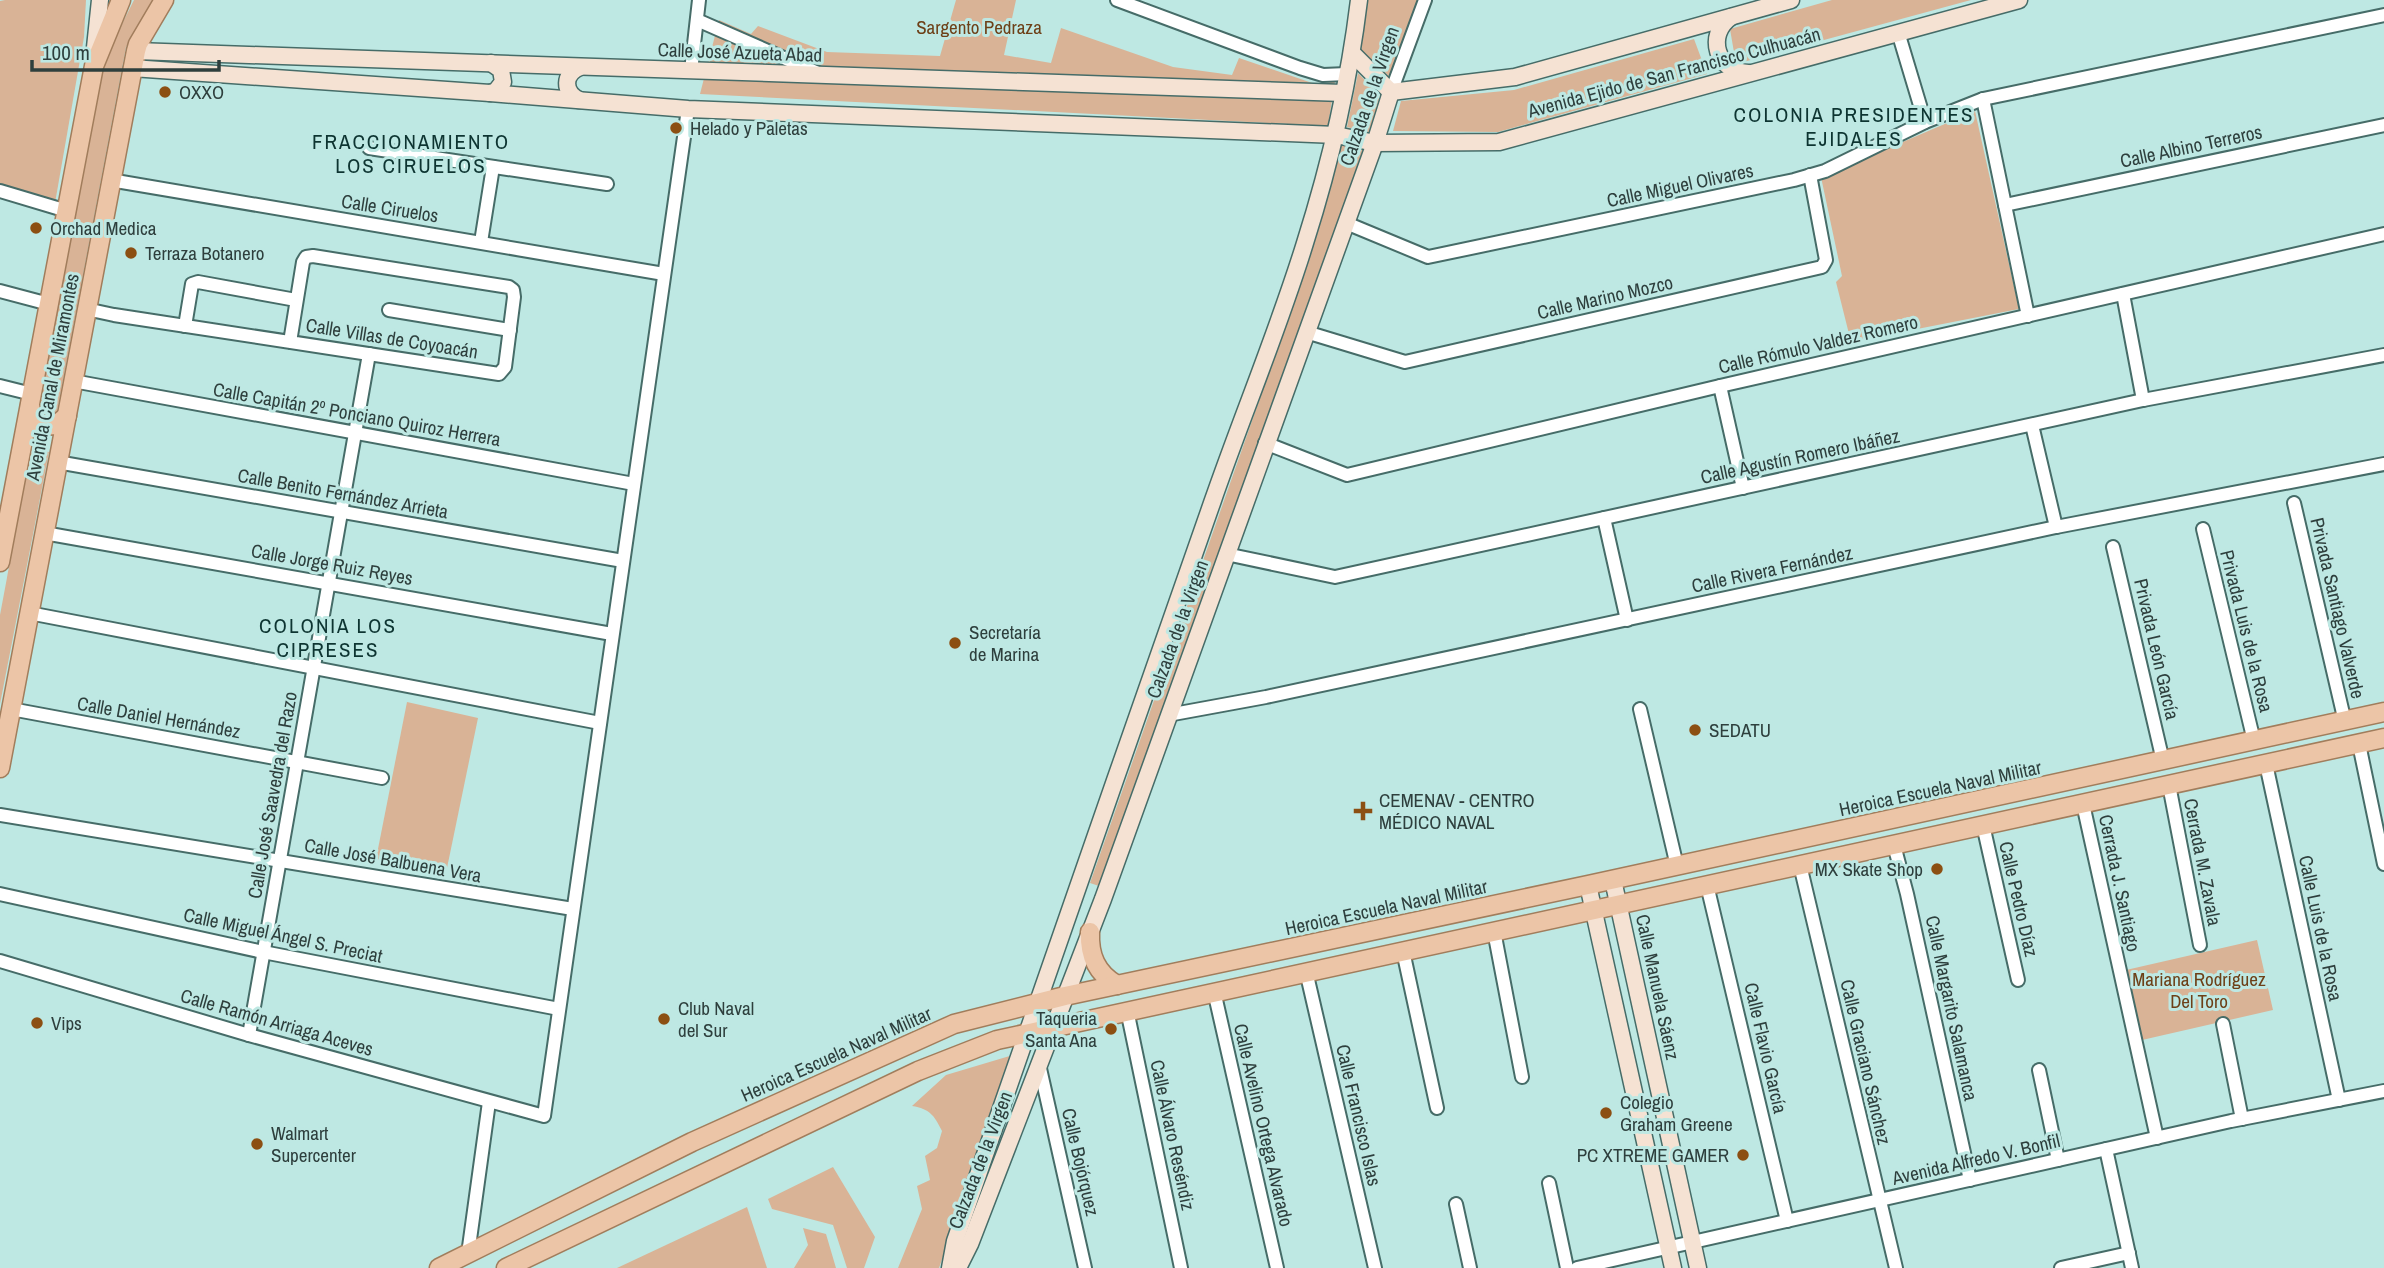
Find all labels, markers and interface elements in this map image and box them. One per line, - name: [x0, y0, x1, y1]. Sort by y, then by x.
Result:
- park label: Sargento Pedraza: [916, 14, 1042, 40]
- street label: Avenida Ejido de San Francisco Culhuacán: [1524, 20, 1823, 124]
- street label: Calzada de la Virgen: [1333, 23, 1405, 169]
- scale bar: [32, 28, 219, 72]
- street label: Calle José Azueta Abad: [657, 36, 823, 68]
- text: 100 m: [42, 38, 90, 67]
- place label: OXXO: [179, 79, 224, 105]
- marker: OXXO: [157, 84, 173, 100]
- district label: COLONIA PRESIDENTES EJIDALES: [1734, 100, 1974, 153]
- place label: Helado y Paletas: [690, 115, 808, 141]
- street label: Calle Albino Terreros: [2118, 118, 2265, 174]
- marker: Helado y Paletas: [668, 120, 684, 136]
- district label: FRACCIONAMIENTO LOS CIRUELOS: [312, 127, 510, 180]
- street label: Calle Miguel Olivares: [1604, 157, 1756, 213]
- street label: Calle Ciruelos: [340, 188, 441, 229]
- place label: Orchad Medica: [50, 215, 157, 241]
- marker: Orchad Medica: [28, 220, 44, 236]
- place label: Terraza Botanero: [145, 240, 265, 266]
- marker: Terraza Botanero: [123, 245, 139, 261]
- street label: Calle Marino Mozco: [1535, 269, 1675, 325]
- street label: Avenida Canal de Miramontes: [19, 271, 85, 484]
- street label: Calle Rómulo Valdez Romero: [1716, 308, 1920, 380]
- street label: Calle Villas de Coyoacán: [304, 312, 480, 364]
- street label: Calle Capitán 2º Ponciano Quiroz Herrera: [211, 376, 503, 452]
- street label: Calle Agustín Romero Ibáñez: [1698, 422, 1902, 490]
- street label: Calle Benito Fernández Arrieta: [236, 462, 451, 524]
- street label: Privada Santiago Valverde: [2305, 515, 2371, 701]
- street label: Calle Jorge Ruiz Reyes: [249, 537, 415, 591]
- street label: Calle Rivera Fernández: [1689, 539, 1855, 599]
- street label: Privada Luis de la Rosa: [2214, 547, 2280, 715]
- street label: Calzada de la Virgen: [1140, 556, 1214, 702]
- street label: Privada León García: [2128, 576, 2186, 722]
- district label: COLONIA LOS CIPRESES: [259, 611, 397, 664]
- place label: Secretaría de Marina: [969, 619, 1041, 667]
- marker: Secretaría de Marina: [947, 635, 963, 651]
- street label: Calle Daniel Hernández: [75, 690, 243, 744]
- street label: Calle José Saavedra del Razo: [241, 690, 303, 900]
- place label: SEDATU: [1709, 717, 1771, 743]
- marker: SEDATU: [1687, 722, 1703, 738]
- street label: Heroica Escuela Naval Militar: [1837, 754, 2044, 822]
- place label: CEMENAV - CENTRO MÉDICO NAVAL: [1379, 787, 1535, 835]
- street label: Cerrada M. Zavala: [2178, 796, 2228, 928]
- marker: CEMENAV - CENTRO MÉDICO NAVAL: [1353, 801, 1373, 821]
- street label: Cerrada J. Santiago: [2093, 812, 2147, 954]
- street label: Calle José Balbuena Vera: [302, 832, 484, 888]
- street label: Calle Pedro Díaz: [1993, 839, 2045, 959]
- street label: Calle Luis de la Rosa: [2293, 853, 2349, 1003]
- place label: MX Skate Shop: [1815, 856, 1923, 882]
- marker: MX Skate Shop: [1929, 861, 1945, 877]
- street label: Heroica Escuela Naval Militar: [1283, 873, 1490, 941]
- street label: Calle Miguel Ángel S. Preciat: [181, 901, 385, 969]
- street label: Calle Manuela Sáenz: [1630, 912, 1686, 1062]
- street label: Calle Margarito Salamanca: [1920, 913, 1984, 1103]
- park label: Mariana Rodríguez Del Toro: [2132, 966, 2266, 1014]
- street label: Calle Graciano Sánchez: [1834, 977, 1898, 1147]
- street label: Calle Flavio García: [1738, 980, 1794, 1116]
- street label: Calle Ramón Arriaga Aceves: [178, 982, 377, 1062]
- place label: Club Naval del Sur: [678, 995, 754, 1043]
- street label: Heroica Escuela Naval Militar: [737, 1000, 936, 1108]
- place label: Taqueria Santa Ana: [1025, 1005, 1097, 1053]
- place label: Vips: [51, 1010, 82, 1036]
- marker: Club Naval del Sur: [656, 1011, 672, 1027]
- marker: Vips: [29, 1015, 45, 1031]
- marker: Taqueria Santa Ana: [1103, 1021, 1119, 1037]
- street label: Calle Avelino Ortega Alvarado: [1228, 1021, 1300, 1229]
- street label: Calle Francisco Islas: [1330, 1042, 1388, 1189]
- street label: Calle Álvaro Reséndiz: [1144, 1057, 1202, 1213]
- street label: Calzada de la Virgen: [942, 1088, 1018, 1232]
- place label: Colegio Graham Greene: [1620, 1089, 1733, 1137]
- street label: Calle Bojórquez: [1056, 1105, 1106, 1219]
- marker: Colegio Graham Greene: [1598, 1105, 1614, 1121]
- place label: Walmart Supercenter: [271, 1120, 357, 1168]
- street label: Avenida Alfredo V. Bonfil: [1889, 1127, 2063, 1191]
- marker: Walmart Supercenter: [249, 1136, 265, 1152]
- place label: PC XTREME GAMER: [1577, 1142, 1729, 1168]
- marker: PC XTREME GAMER: [1735, 1147, 1751, 1163]

